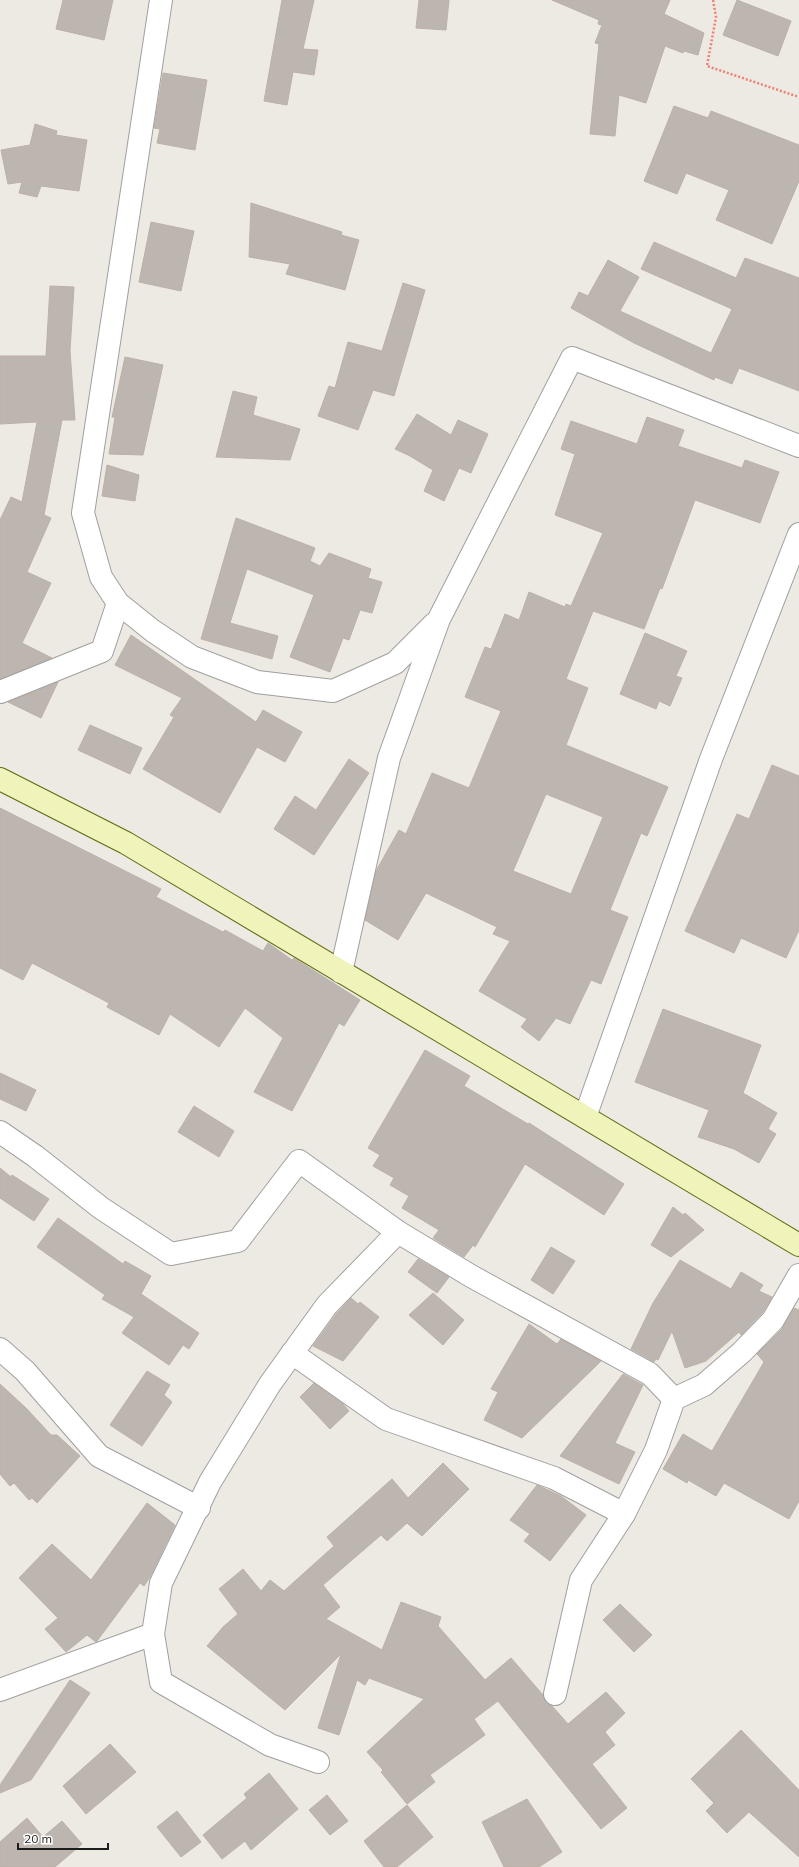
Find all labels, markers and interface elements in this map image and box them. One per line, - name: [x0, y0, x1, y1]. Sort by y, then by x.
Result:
- scale bar: [18, 1825, 108, 1851]
- text: 20 m: [24, 1831, 52, 1846]

